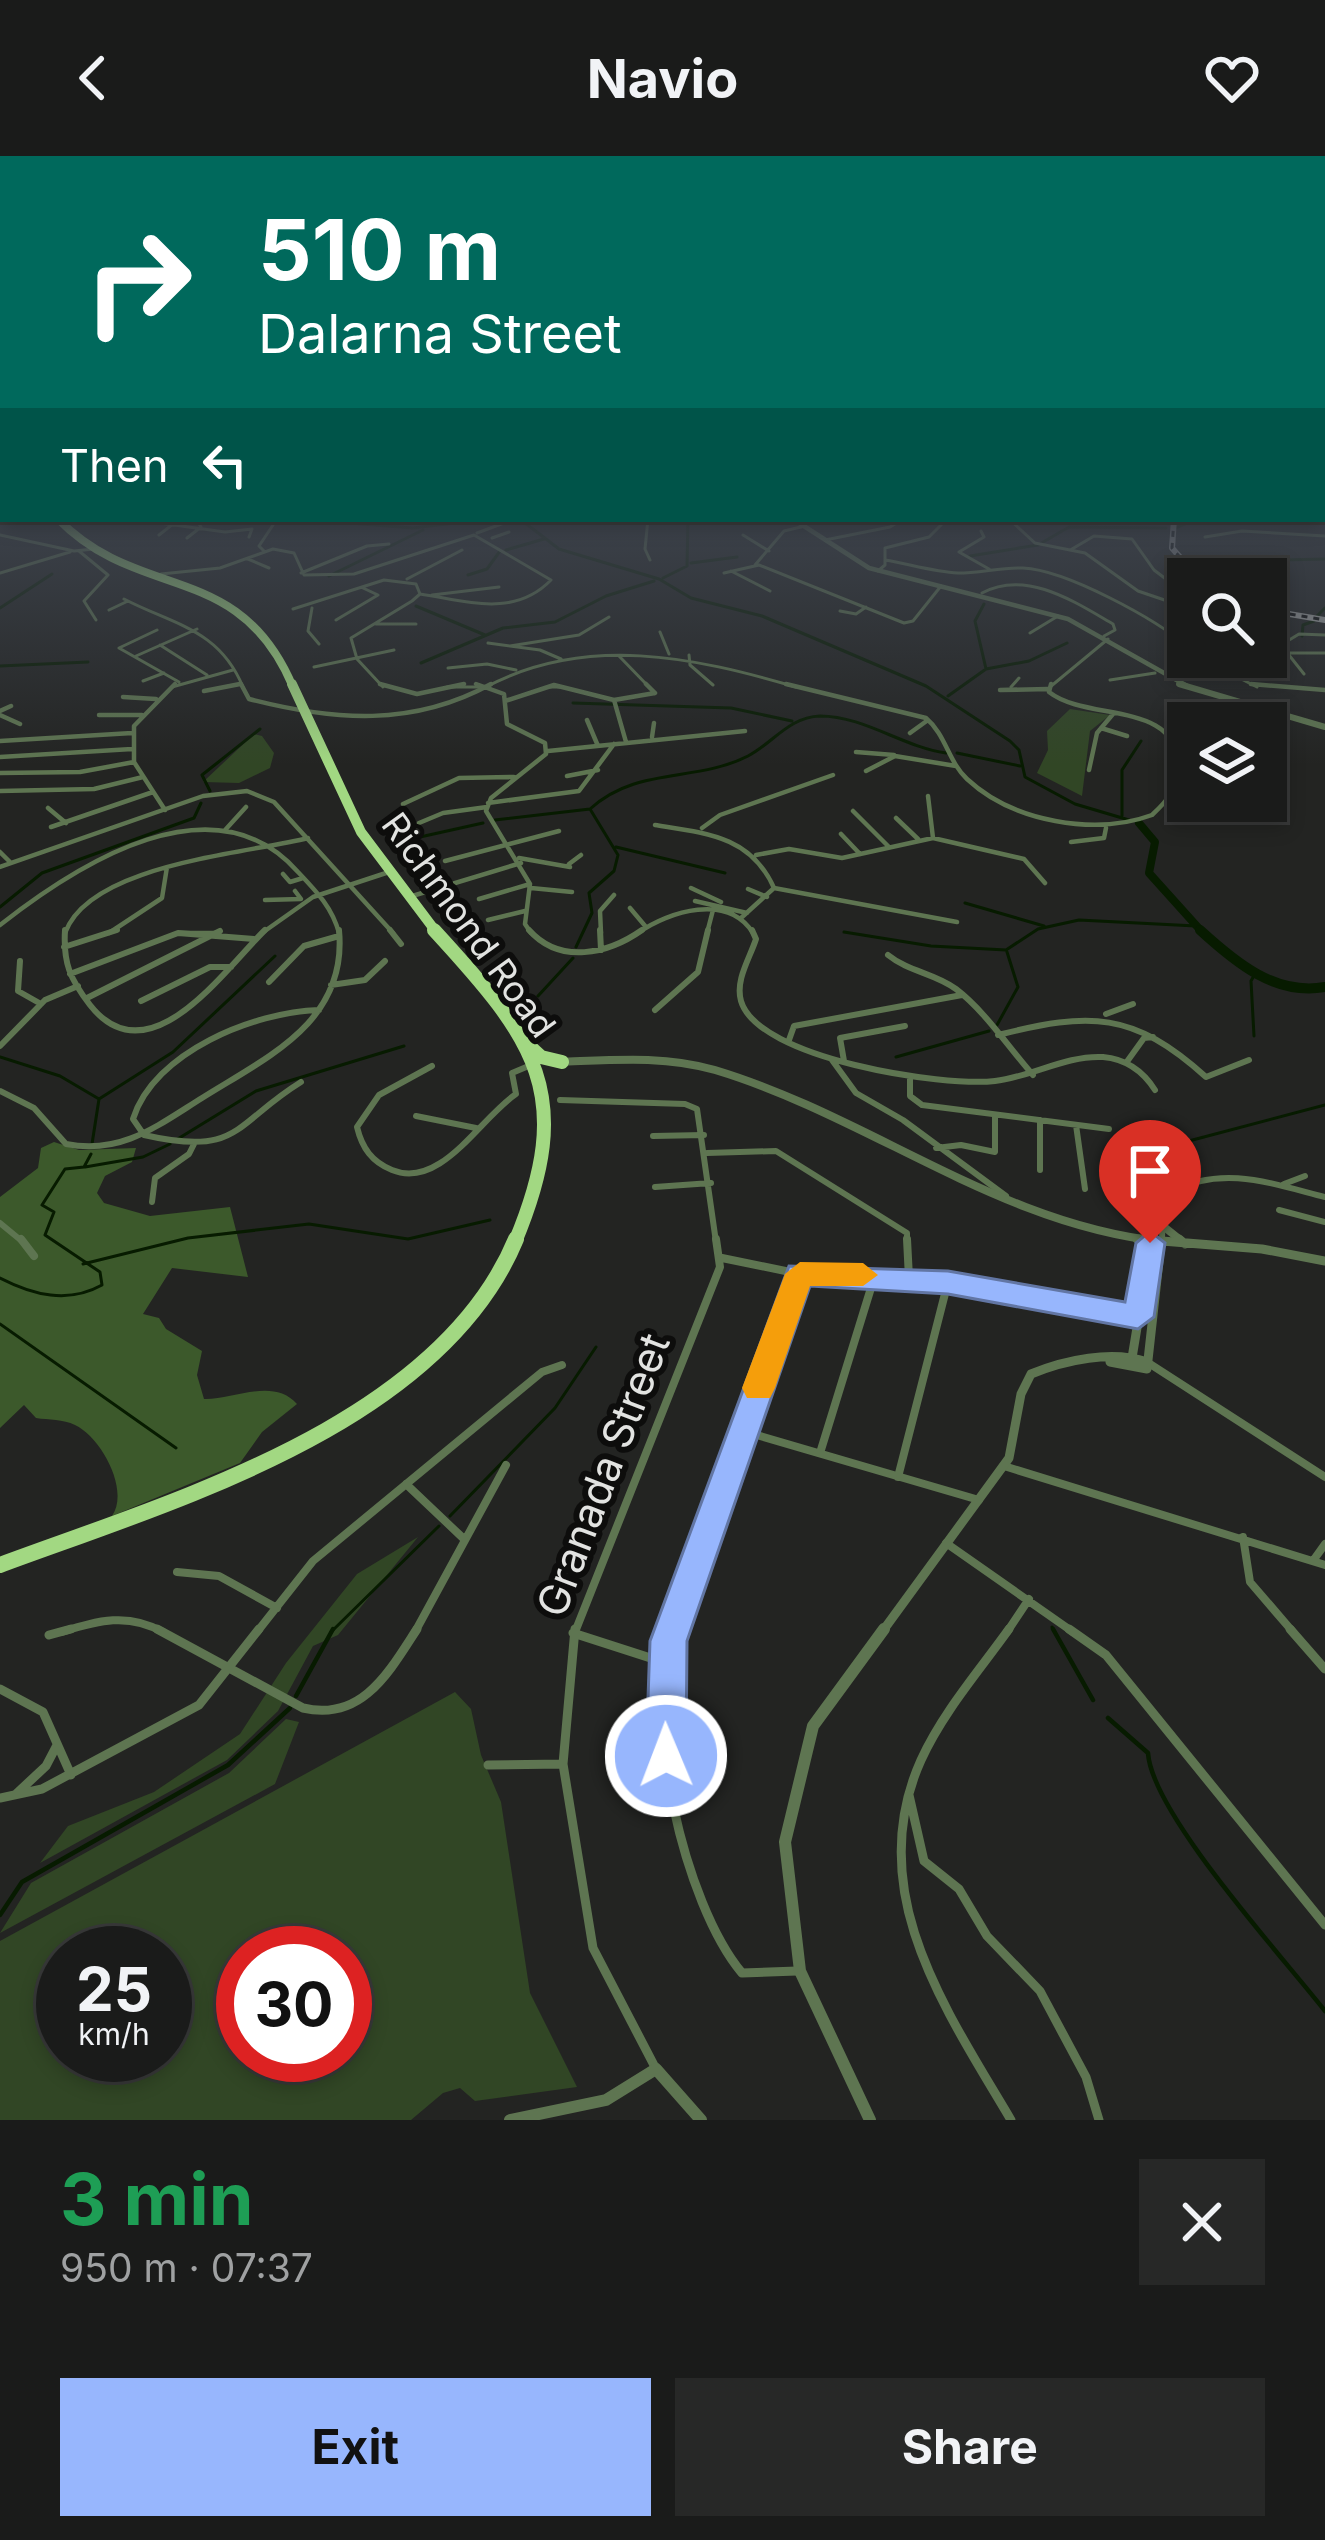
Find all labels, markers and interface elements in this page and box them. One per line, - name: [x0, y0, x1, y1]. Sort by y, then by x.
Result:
- icon: back: [60, 45, 126, 111]
- icon: heart: [1199, 45, 1265, 111]
- text: Navio: [587, 46, 738, 111]
- text: 510 m: [258, 199, 501, 300]
- icon: right: [60, 204, 216, 360]
- text: Dalarna Street: [258, 301, 622, 366]
- icon: left: [192, 432, 258, 498]
- text: Then: [60, 438, 168, 493]
- map controls: [1167, 558, 1287, 822]
- button: search: [1167, 558, 1287, 678]
- button: layers: [1167, 702, 1287, 822]
- street label: Richmond Road: [373, 804, 565, 1046]
- pin: [1099, 1120, 1201, 1243]
- icon: arrive: [1117, 1138, 1183, 1204]
- street label: Granada Street: [525, 1326, 680, 1623]
- position arrow: [603, 1693, 729, 1819]
- speed limit sign: 30: [216, 1926, 372, 2082]
- text: 25: [76, 1953, 152, 2025]
- text: km/h: [78, 2016, 150, 2052]
- text: 3 min: [60, 2155, 254, 2242]
- button: close: [1139, 2159, 1265, 2285]
- text: 950 m · 07:37: [60, 2244, 313, 2291]
- button: Exit: [60, 2378, 651, 2516]
- button: Share: [675, 2378, 1265, 2516]

